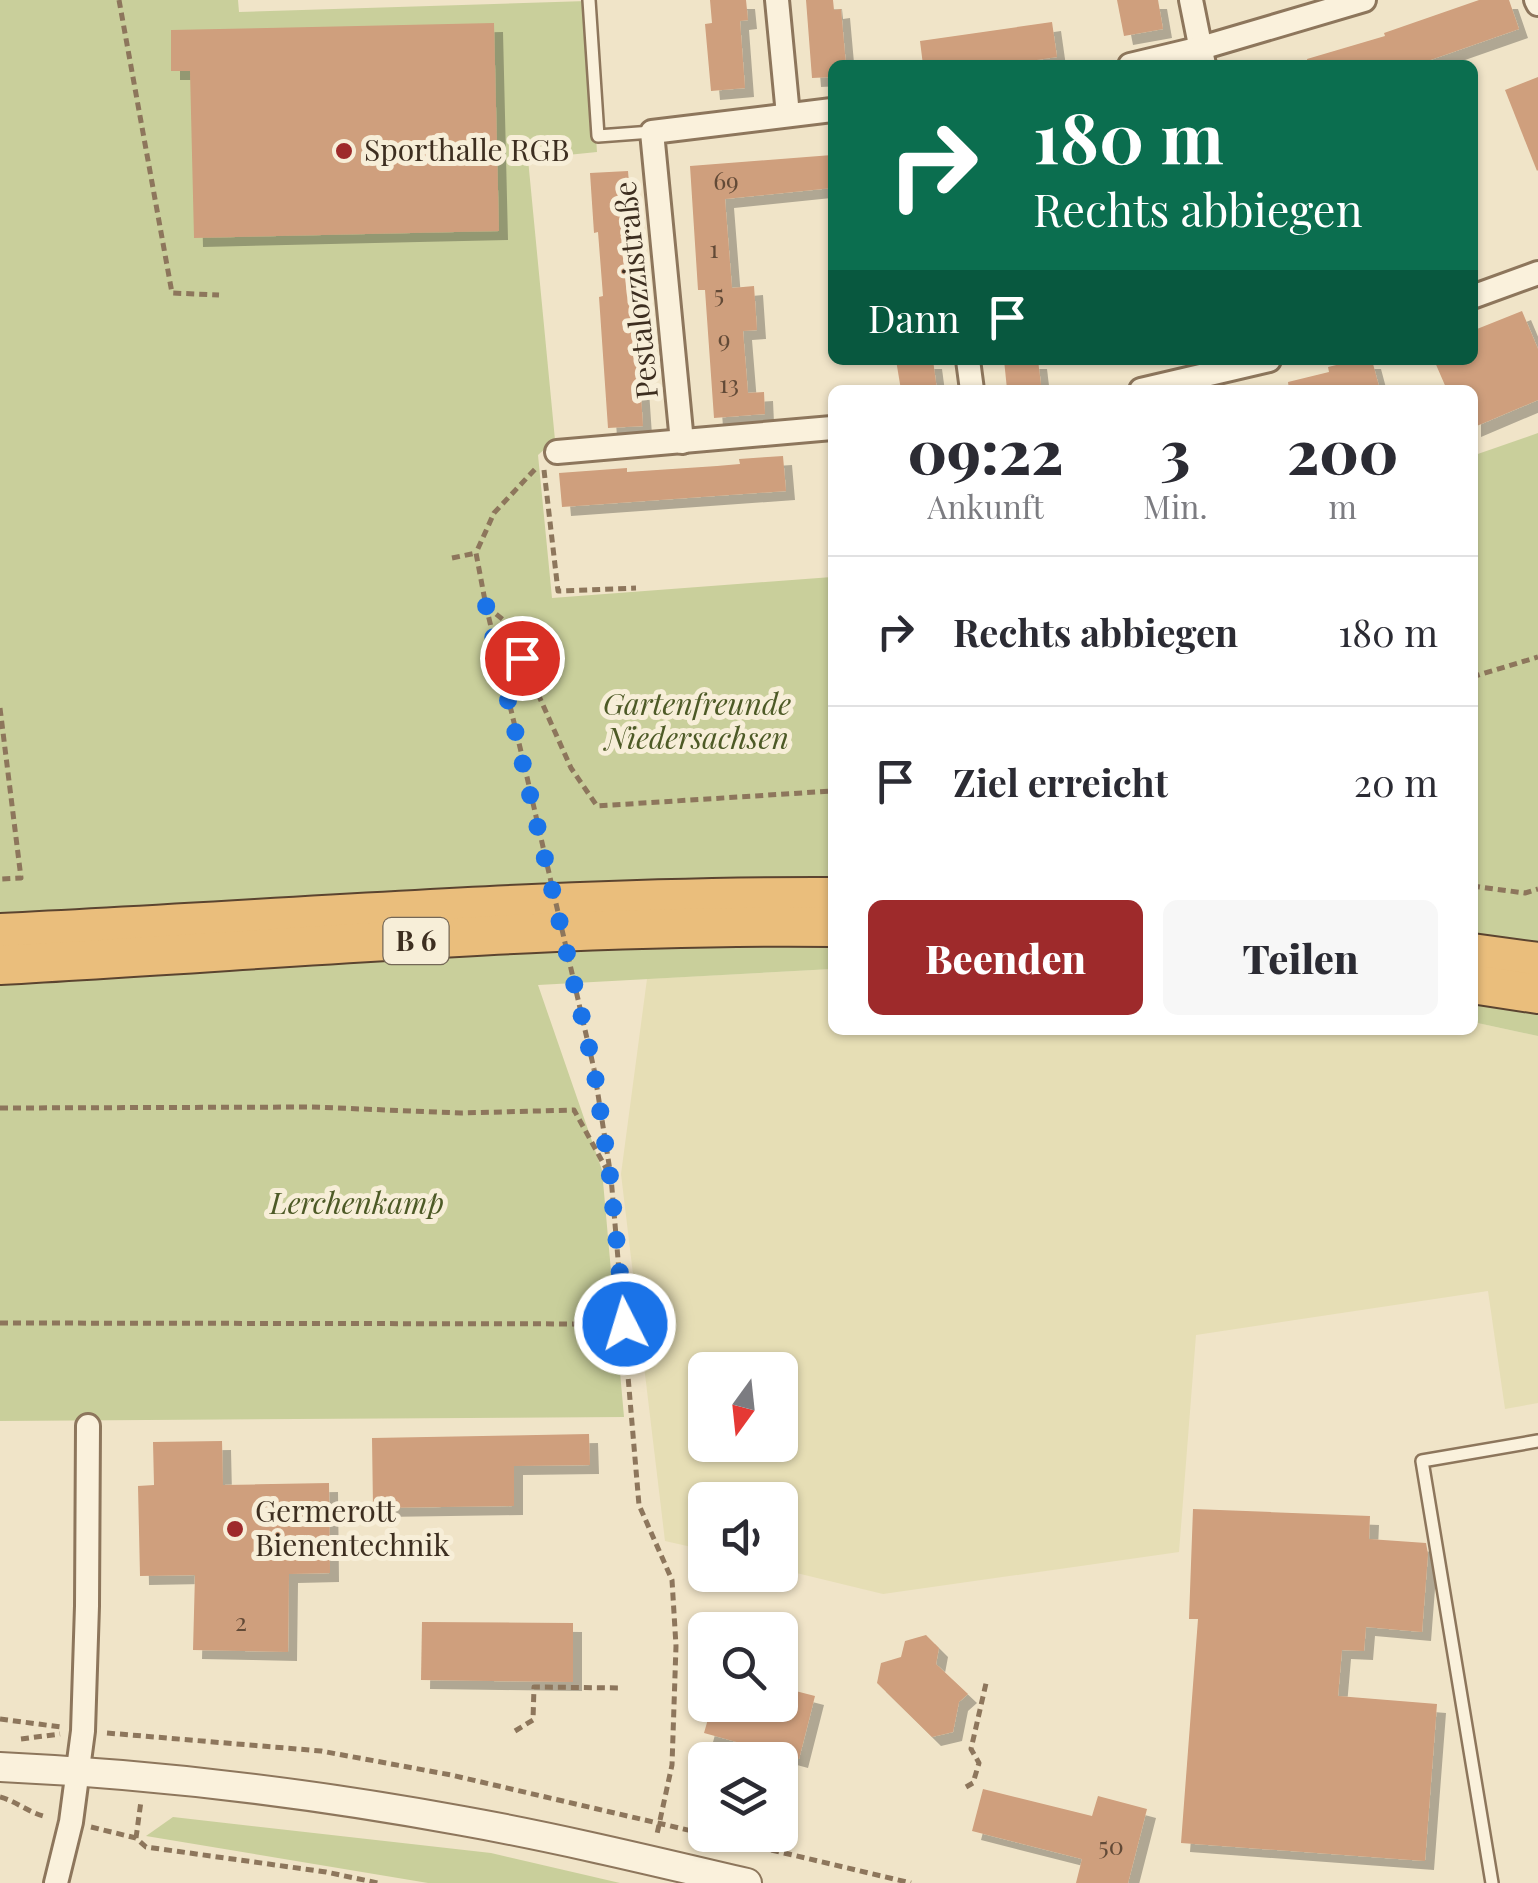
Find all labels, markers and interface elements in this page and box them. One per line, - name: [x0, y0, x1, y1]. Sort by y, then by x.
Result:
- text: 180 m: [1033, 88, 1224, 182]
- icon: right: [868, 100, 998, 230]
- place label: Sporthalle RGB: [364, 129, 569, 169]
- marker: Sporthalle RGB: [333, 140, 355, 162]
- house number: 69: [713, 163, 739, 196]
- text: Rechts abbiegen: [1033, 178, 1363, 238]
- street label: Pestalozzistraße: [604, 179, 666, 401]
- house number: 1: [709, 231, 719, 264]
- house number: 5: [714, 276, 724, 309]
- icon: arrive: [980, 290, 1035, 345]
- text: Dann: [868, 292, 960, 343]
- house number: 9: [718, 321, 730, 354]
- house number: 13: [719, 366, 739, 399]
- text: 09:22: [908, 409, 1064, 489]
- text: 3: [1160, 409, 1190, 489]
- text: 200: [1287, 409, 1398, 489]
- text: Ankunft: [927, 484, 1044, 527]
- text: Min.: [1143, 484, 1207, 527]
- text: m: [1329, 484, 1357, 527]
- icon: right: [868, 604, 923, 659]
- text: Rechts abbiegen: [953, 606, 1238, 657]
- text: 180 m: [1338, 606, 1438, 657]
- pin: [480, 616, 565, 701]
- icon: arrive: [495, 631, 550, 686]
- park label: Gartenfreunde Niedersachsen: [602, 683, 791, 757]
- icon: arrive: [868, 754, 923, 809]
- text: Ziel erreicht: [953, 756, 1168, 807]
- text: 20 m: [1354, 756, 1438, 807]
- button: Beenden: [868, 900, 1143, 1015]
- button: Teilen: [1163, 900, 1438, 1015]
- road number: B 6: [384, 918, 448, 964]
- park label: Lerchenkamp: [268, 1182, 444, 1222]
- position arrow: [573, 1272, 677, 1376]
- north arrow: [688, 1352, 798, 1462]
- map controls: [688, 1352, 798, 1852]
- button: sound: [688, 1482, 798, 1592]
- place label: Germerott Bienentechnik: [255, 1490, 450, 1564]
- marker: Germerott Bienentechnik: [224, 1518, 246, 1540]
- house number: 2: [235, 1604, 247, 1637]
- button: search: [688, 1612, 798, 1722]
- button: layers: [688, 1742, 798, 1852]
- house number: 50: [1098, 1828, 1124, 1861]

